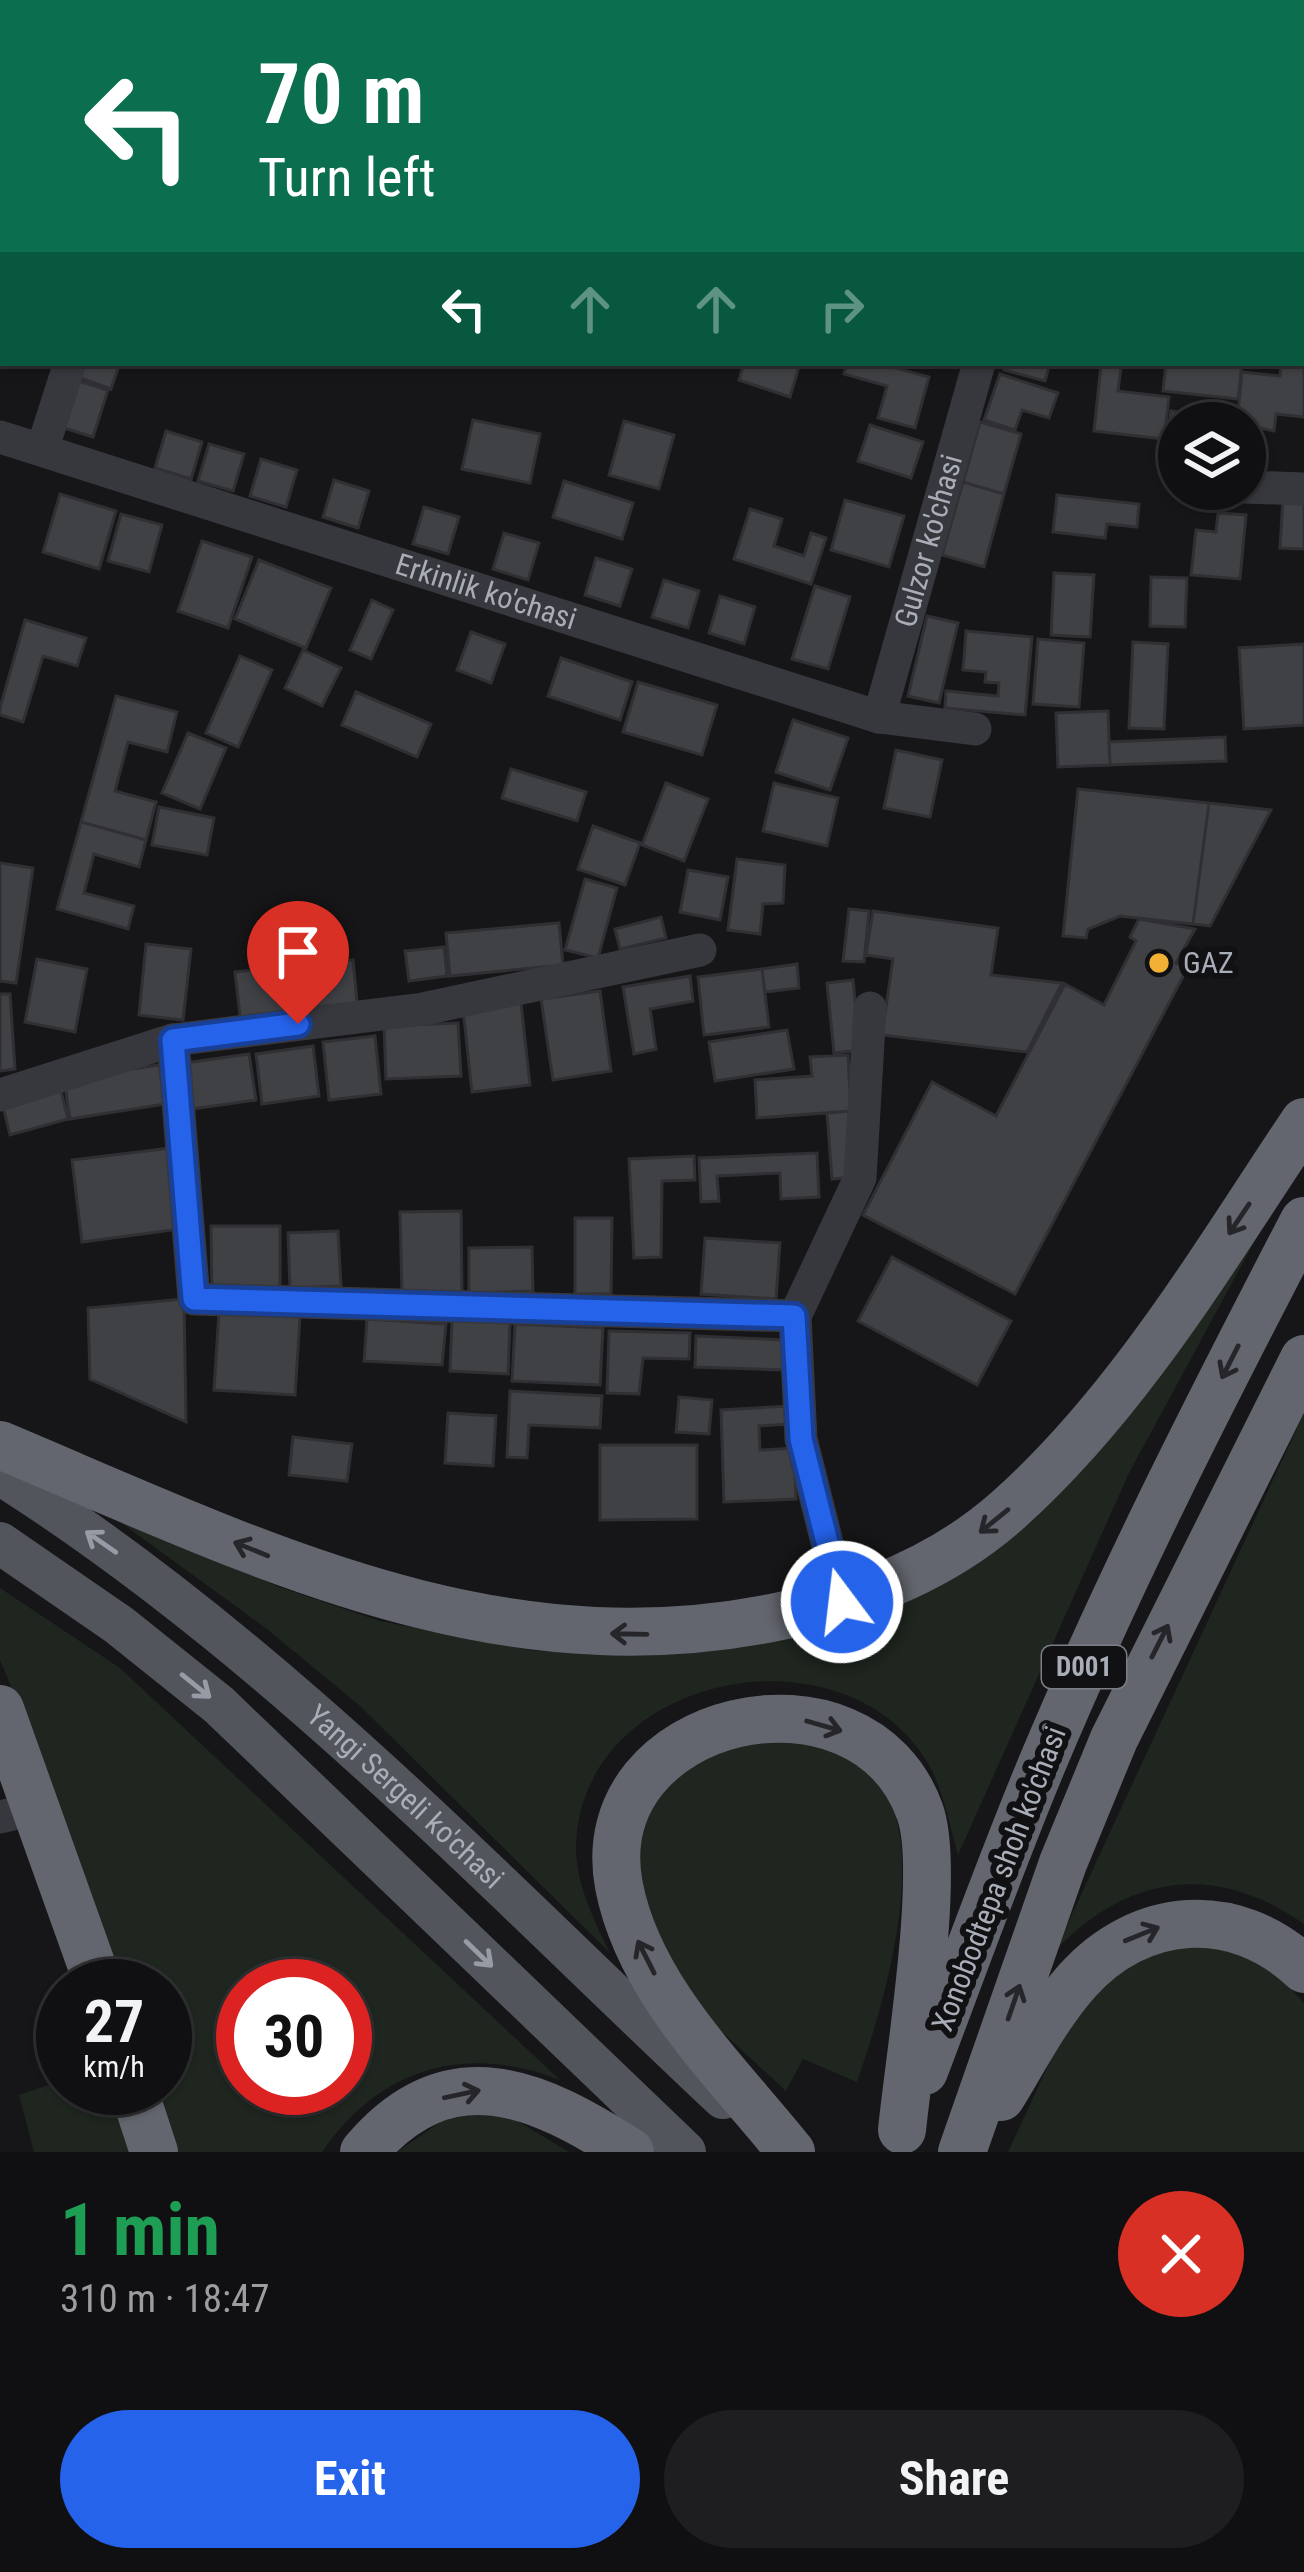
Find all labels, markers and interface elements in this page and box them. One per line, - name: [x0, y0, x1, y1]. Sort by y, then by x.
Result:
- text: 70 m: [258, 45, 425, 144]
- icon: left: [60, 48, 216, 204]
- text: Turn left: [258, 146, 435, 209]
- icon: left: [431, 276, 497, 342]
- icon: ahead: [557, 276, 623, 342]
- icon: ahead: [683, 276, 749, 342]
- icon: right: [809, 276, 875, 342]
- map controls: [1158, 402, 1266, 510]
- button: layers: [1158, 402, 1266, 510]
- street label: Gulzor ko'chasi: [887, 451, 969, 631]
- street label: Erkinlik ko'chasi: [391, 546, 581, 636]
- pin: [247, 901, 349, 1024]
- icon: arrive: [265, 919, 331, 985]
- place label: GAZ: [1183, 945, 1234, 980]
- marker: GAZ: [1146, 950, 1172, 976]
- one-way arrow: [1227, 1201, 1252, 1235]
- one-way arrow: [1218, 1344, 1241, 1380]
- one-way arrow: [979, 1506, 1010, 1534]
- one-way arrow: [85, 1530, 118, 1555]
- one-way arrow: [233, 1537, 270, 1558]
- position arrow: [779, 1539, 905, 1665]
- one-way arrow: [610, 1623, 649, 1646]
- one-way arrow: [1150, 1623, 1173, 1659]
- road number: D001: [1042, 1646, 1126, 1688]
- one-way arrow: [179, 1672, 211, 1699]
- street label: Yangi Sergeli ko'chasi: [300, 1697, 511, 1896]
- one-way arrow: [804, 1716, 842, 1738]
- street label: Xonobodtepa shoh ko'chasi: [924, 1722, 1073, 2036]
- one-way arrow: [1123, 1922, 1160, 1943]
- one-way arrow: [464, 1940, 493, 1968]
- one-way arrow: [634, 1940, 657, 1976]
- speed limit sign: 30: [216, 1959, 372, 2115]
- one-way arrow: [1005, 1984, 1026, 2021]
- text: 27: [84, 1986, 144, 2057]
- text: km/h: [83, 2049, 145, 2084]
- one-way arrow: [442, 2081, 480, 2104]
- text: 1 min: [60, 2188, 220, 2273]
- button: close: [1118, 2191, 1244, 2317]
- text: 310 m · 18:47: [60, 2276, 270, 2322]
- button: Exit: [60, 2410, 640, 2548]
- button: Share: [664, 2410, 1244, 2548]

